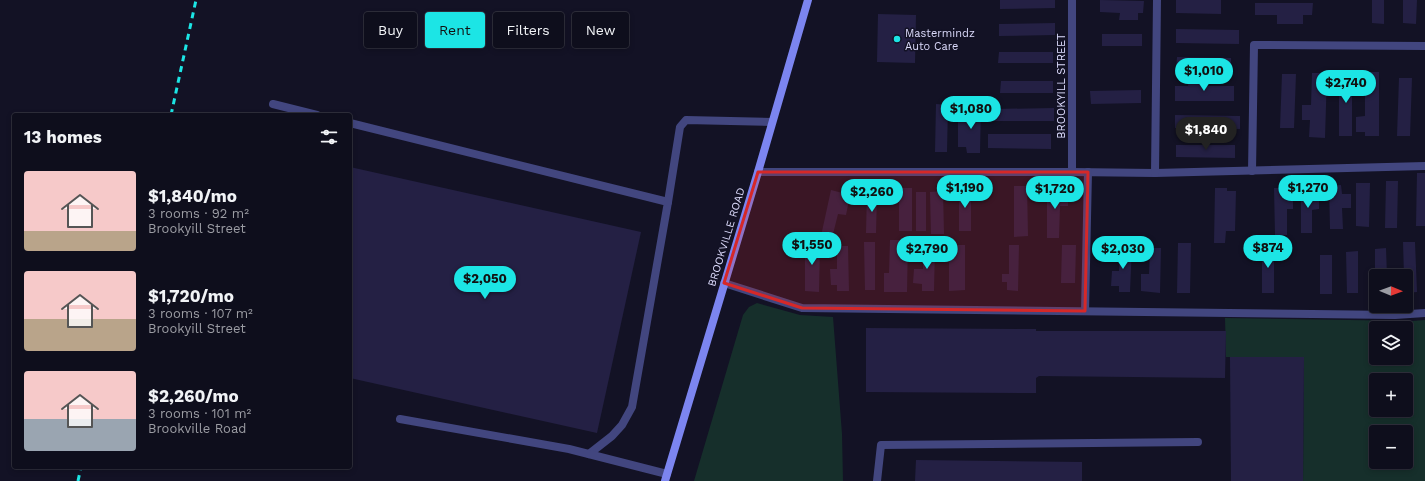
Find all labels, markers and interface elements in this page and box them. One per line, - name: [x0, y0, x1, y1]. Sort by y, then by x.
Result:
- chip: Buy: [364, 12, 417, 48]
- chip: Rent: [425, 12, 485, 48]
- chip: Filters: [493, 12, 564, 48]
- chip: New: [572, 12, 629, 48]
- place label: Mastermindz Auto Care: [905, 27, 975, 53]
- street label: BROOKYILL STREET: [1055, 33, 1068, 139]
- marker: Mastermindz Auto Care: [892, 34, 902, 44]
- pin: $1,010: [1171, 58, 1237, 92]
- text: $1,010: [1184, 63, 1224, 78]
- pin: $2,740: [1313, 70, 1379, 104]
- text: $2,740: [1325, 75, 1367, 90]
- pin: $1,080: [938, 96, 1004, 130]
- text: $1,080: [950, 101, 992, 116]
- pin: $1,840: [1173, 117, 1239, 151]
- text: $1,840: [1185, 122, 1227, 137]
- icon: filters: [318, 126, 340, 148]
- text: 13 homes: [24, 127, 102, 147]
- pin: $1,190: [932, 175, 998, 209]
- pin: $1,270: [1275, 175, 1341, 209]
- pin: $1,720: [1022, 176, 1088, 210]
- pin: $2,260: [839, 179, 905, 213]
- text: $1,190: [946, 180, 984, 195]
- text: $1,270: [1287, 180, 1329, 195]
- text: $1,720: [1035, 181, 1075, 196]
- text: $2,260: [850, 184, 894, 199]
- text: $1,840/mo: [148, 186, 237, 206]
- street label: BROOKVILLE ROAD: [705, 186, 748, 288]
- icon: home: [56, 187, 104, 235]
- text: 3 rooms · 92 m²: [148, 206, 249, 221]
- text: Brookyill Street: [148, 221, 246, 236]
- pin: $1,550: [779, 232, 845, 266]
- pin: $874: [1244, 235, 1292, 269]
- pin: $2,790: [894, 236, 960, 270]
- pin: $2,030: [1090, 236, 1156, 270]
- text: $1,550: [791, 237, 833, 252]
- text: $874: [1252, 240, 1284, 255]
- text: $2,790: [906, 241, 948, 256]
- text: $2,030: [1101, 241, 1145, 256]
- pin: $2,050: [452, 266, 518, 300]
- north arrow: [1369, 269, 1413, 313]
- map controls: [1369, 269, 1413, 469]
- text: $2,050: [463, 271, 507, 286]
- text: $1,720/mo: [148, 286, 234, 306]
- icon: home: [56, 287, 104, 335]
- text: 3 rooms · 107 m²: [148, 306, 253, 321]
- text: Brookyill Street: [148, 321, 246, 336]
- button: layers: [1369, 321, 1413, 365]
- button: +: [1369, 373, 1413, 417]
- text: $2,260/mo: [148, 386, 239, 406]
- icon: home: [56, 387, 104, 435]
- text: 3 rooms · 101 m²: [148, 406, 251, 421]
- text: Brookville Road: [148, 421, 246, 436]
- button: −: [1369, 425, 1413, 469]

